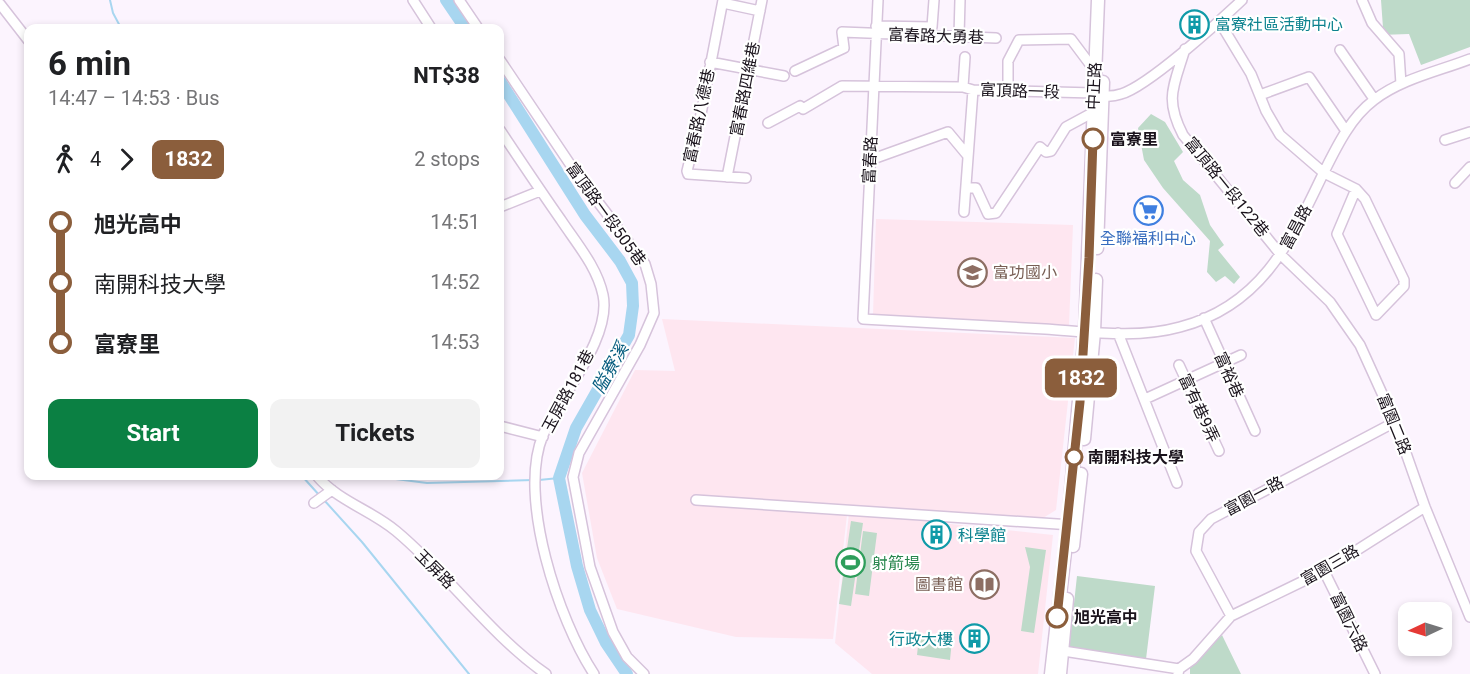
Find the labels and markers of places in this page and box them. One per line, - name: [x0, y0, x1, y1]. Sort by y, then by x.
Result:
- building icon: 富寮社區活動中心: [1178, 8, 1210, 40]
- place label: 富寮社區活動中心: [1215, 15, 1343, 34]
- marker: 富寮里: [1082, 128, 1104, 150]
- place label: 富寮里: [1110, 130, 1158, 149]
- supermarket icon: 全聯福利中心: [1132, 194, 1164, 226]
- place label: 全聯福利中心: [1100, 229, 1196, 248]
- school or university icon: 富功國小: [956, 256, 988, 288]
- place label: 富功國小: [993, 263, 1057, 282]
- marker: 南開科技大學: [1065, 448, 1083, 466]
- place label: 南開科技大學: [1088, 448, 1184, 467]
- building icon: 科學館: [921, 519, 953, 551]
- place label: 科學館: [958, 526, 1006, 545]
- sports icon: 射箭場: [835, 547, 867, 579]
- place label: 射箭場: [872, 554, 920, 573]
- library icon: 圖書館: [968, 568, 1000, 600]
- place label: 圖書館: [915, 575, 963, 594]
- marker: 旭光高中: [1046, 606, 1068, 628]
- place label: 旭光高中: [1074, 608, 1138, 627]
- building icon: 行政大樓: [958, 623, 990, 655]
- place label: 行政大樓: [889, 630, 953, 649]

